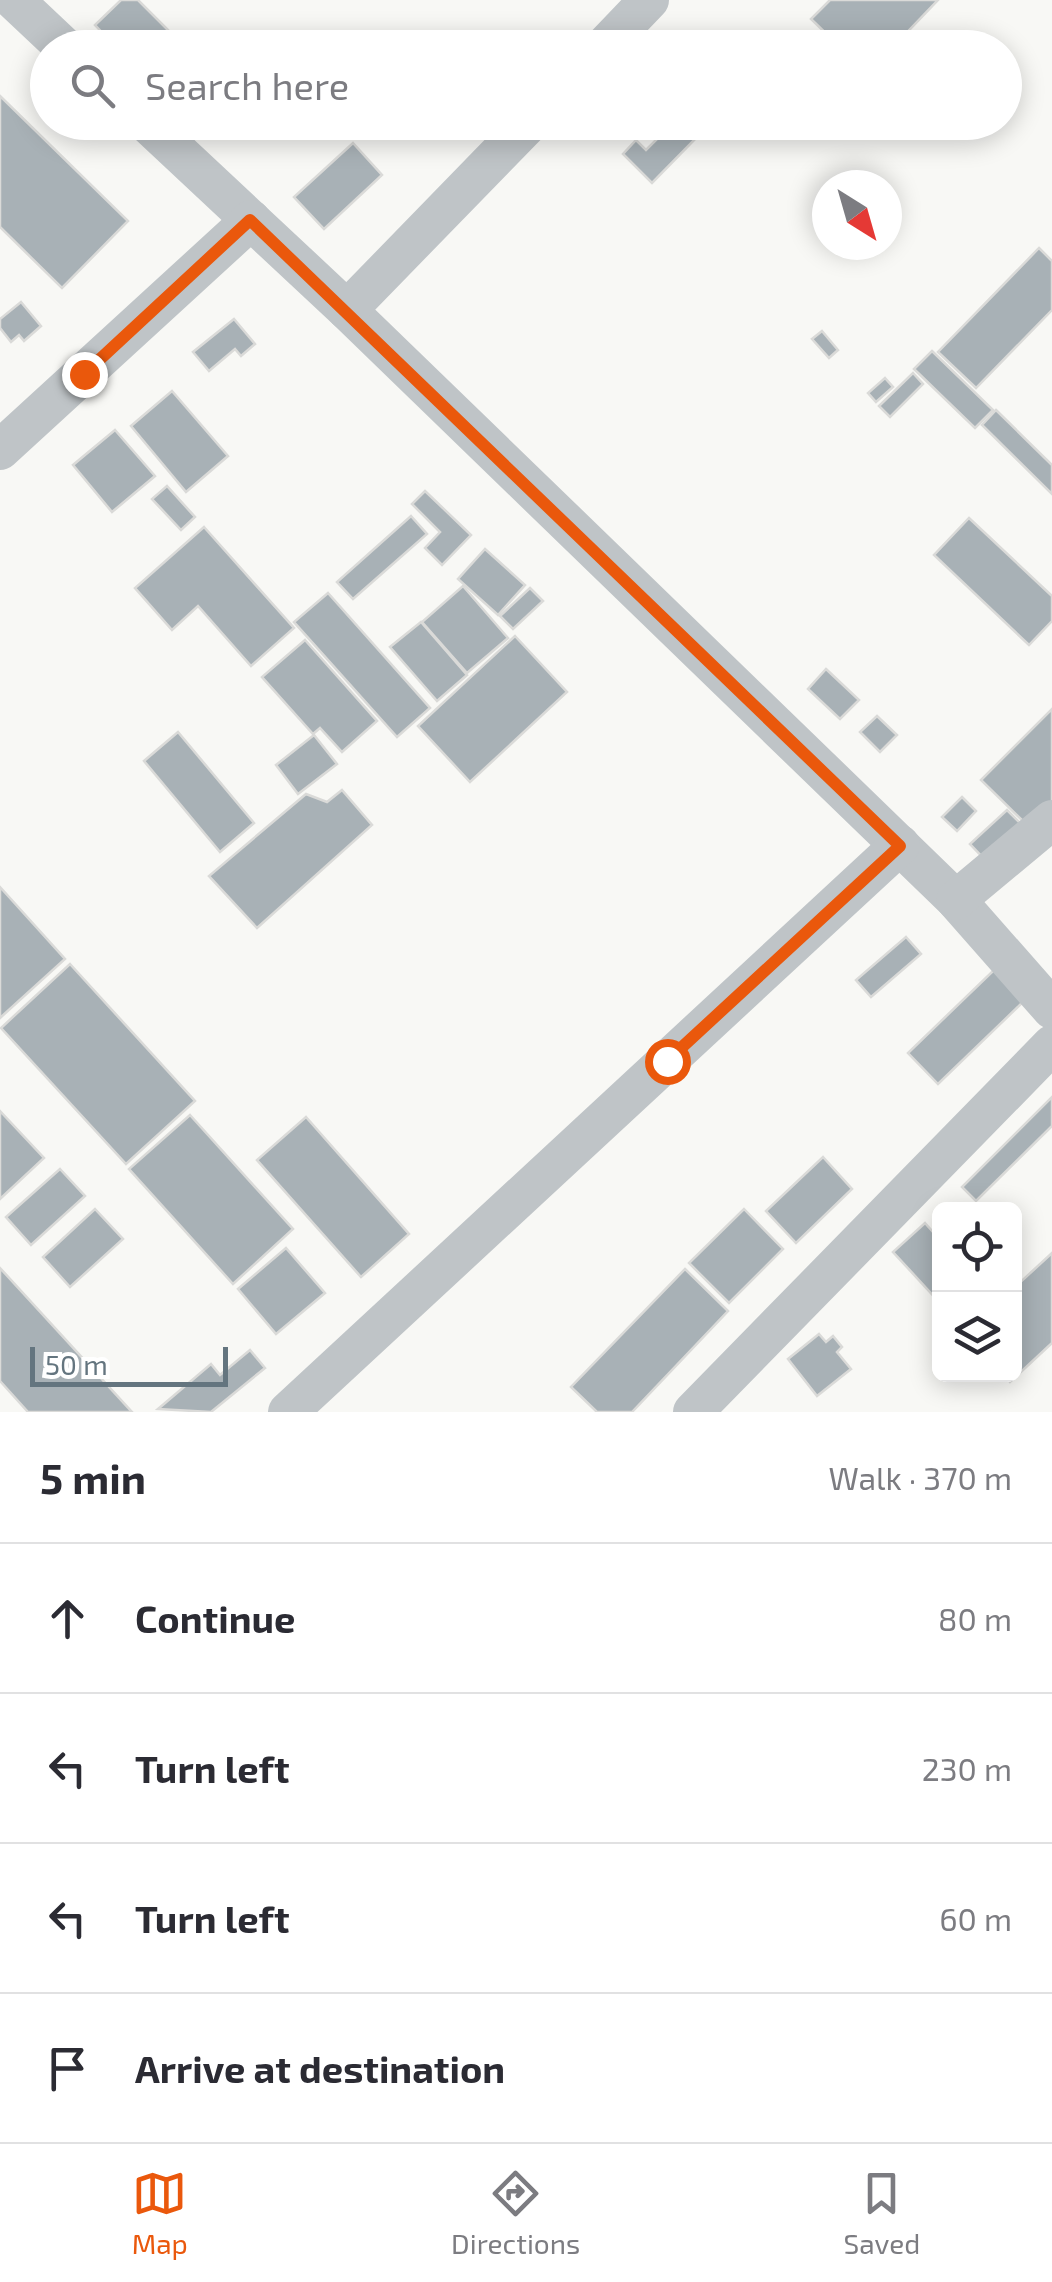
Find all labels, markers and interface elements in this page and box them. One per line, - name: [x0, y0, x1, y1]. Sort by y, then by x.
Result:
- search box: [30, 30, 1022, 140]
- icon: search: [65, 58, 120, 113]
- text: Search here: [145, 62, 349, 108]
- north arrow: [812, 170, 902, 260]
- route end: [62, 352, 108, 398]
- route start: [645, 1039, 691, 1085]
- map controls: [932, 1202, 1022, 1382]
- button: locate: [932, 1202, 1022, 1292]
- button: layers: [932, 1292, 1022, 1382]
- scale bar: [30, 1342, 228, 1386]
- text: 50 m: [45, 1347, 108, 1381]
- text: 5 min: [40, 1452, 146, 1502]
- text: Walk · 370 m: [829, 1458, 1012, 1496]
- icon: ahead: [40, 1591, 95, 1646]
- text: Continue: [135, 1595, 295, 1641]
- text: 80 m: [938, 1599, 1012, 1637]
- icon: left: [40, 1741, 95, 1796]
- text: Turn left: [135, 1745, 290, 1791]
- text: 230 m: [922, 1749, 1012, 1787]
- icon: left: [40, 1891, 95, 1946]
- text: Turn left: [135, 1895, 290, 1941]
- text: 60 m: [939, 1899, 1012, 1937]
- icon: arrive: [40, 2041, 95, 2096]
- text: Arrive at destination: [135, 2045, 505, 2091]
- tab: Map: [132, 2166, 188, 2260]
- tab: Directions: [451, 2166, 580, 2260]
- tab: Saved: [844, 2166, 920, 2260]

